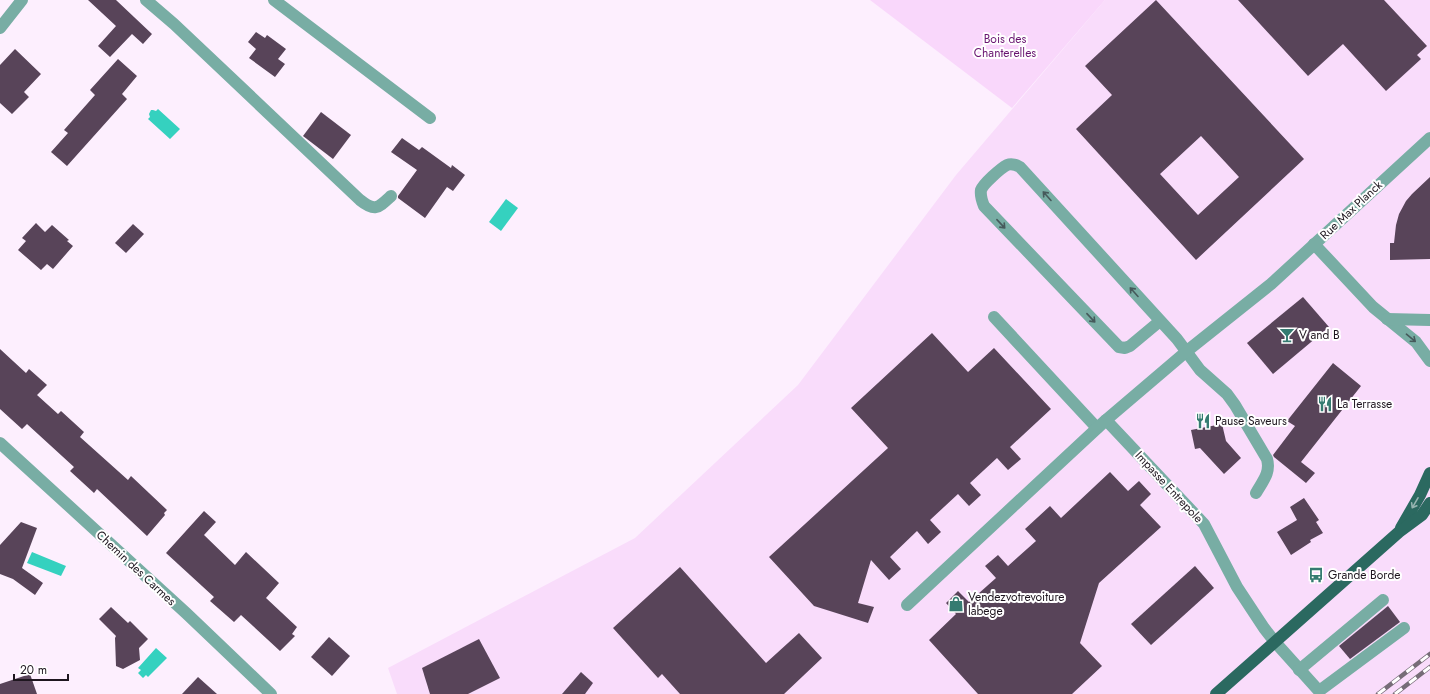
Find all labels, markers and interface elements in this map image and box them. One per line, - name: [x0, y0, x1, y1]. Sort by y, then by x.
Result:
- park label: Bois des Chanterelles: [974, 30, 1036, 62]
- street label: Rue Max Planck: [1316, 176, 1387, 244]
- one-way arrow: [1042, 191, 1052, 201]
- one-way arrow: [997, 219, 1006, 229]
- one-way arrow: [1129, 287, 1139, 297]
- one-way arrow: [1086, 313, 1095, 323]
- bar icon: V and B: [1278, 326, 1296, 344]
- place label: V and B: [1299, 326, 1340, 344]
- one-way arrow: [1405, 333, 1416, 342]
- restaurant icon: La Terrasse: [1316, 395, 1334, 413]
- place label: La Terrasse: [1337, 395, 1392, 413]
- restaurant icon: Pause Saveurs: [1194, 412, 1212, 430]
- place label: Pause Saveurs: [1215, 412, 1287, 430]
- street label: Impasse Entrepole: [1131, 447, 1207, 527]
- one-way arrow: [1411, 497, 1419, 509]
- street label: Chemin des Carmes: [92, 526, 180, 610]
- bus stop icon: Grande Borde: [1307, 566, 1325, 584]
- place label: Grande Borde: [1328, 566, 1401, 584]
- place label: Vendezvotrevoiture labege: [968, 588, 1065, 620]
- shop icon: Vendezvotrevoiture labege: [947, 595, 965, 613]
- scale bar: [14, 656, 68, 682]
- text: 20 m: [20, 661, 47, 679]

